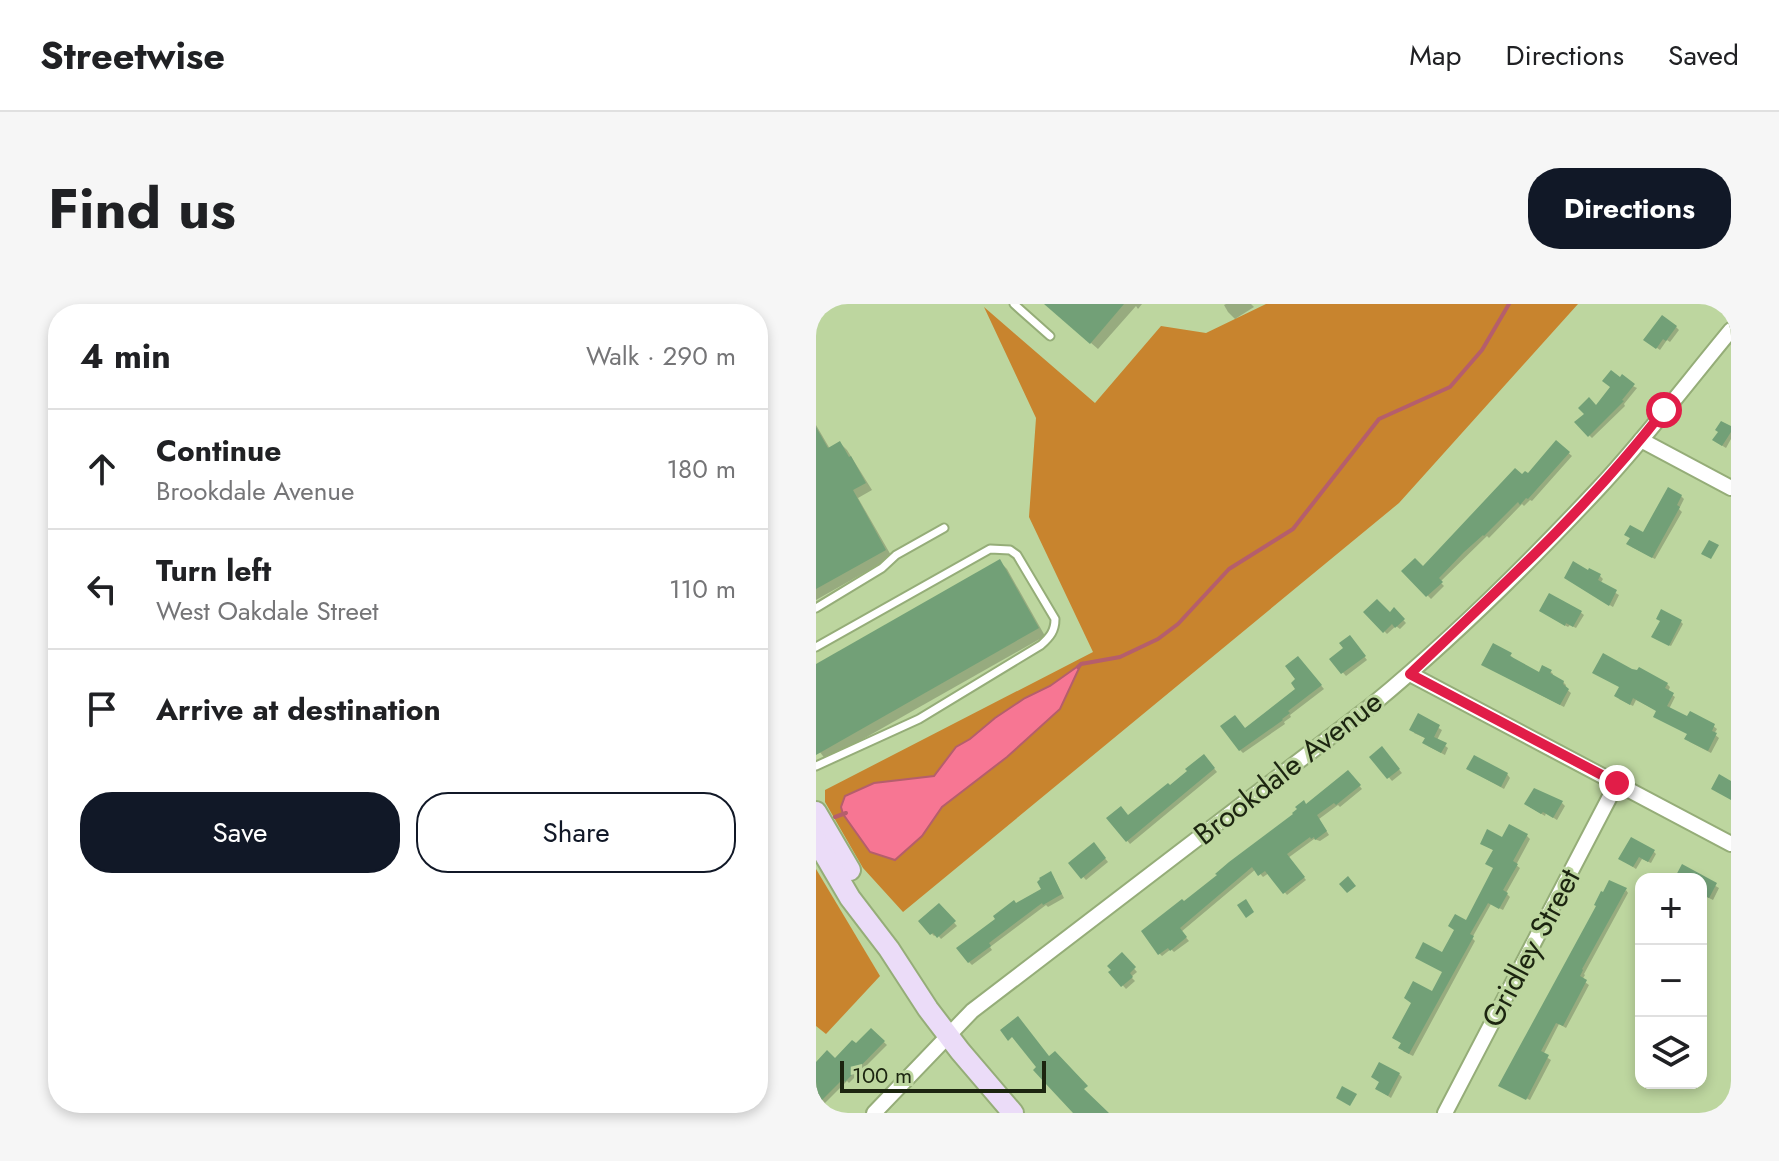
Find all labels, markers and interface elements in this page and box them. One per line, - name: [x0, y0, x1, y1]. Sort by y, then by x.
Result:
- text: Streetwise: [40, 28, 225, 83]
- text: Map: [1409, 35, 1461, 76]
- text: Directions: [1505, 35, 1624, 76]
- text: Saved: [1668, 35, 1739, 76]
- text: Find us: [48, 168, 236, 249]
- button: Directions: [1528, 168, 1731, 249]
- text: 4 min: [80, 332, 171, 381]
- text: Walk · 290 m: [586, 337, 736, 375]
- route start: [1646, 392, 1682, 428]
- text: Continue: [156, 429, 282, 472]
- icon: ahead: [80, 447, 124, 491]
- text: 180 m: [666, 450, 736, 488]
- text: Brookdale Avenue: [156, 472, 354, 510]
- text: Turn left: [156, 549, 271, 592]
- icon: left: [80, 567, 124, 611]
- text: 110 m: [669, 570, 736, 608]
- text: West Oakdale Street: [156, 592, 379, 630]
- street label: Brookdale Avenue: [1184, 680, 1391, 855]
- icon: arrive: [80, 687, 124, 731]
- text: Arrive at destination: [156, 688, 441, 731]
- route end: [1599, 765, 1635, 801]
- button: Save: [80, 792, 400, 873]
- button: Share: [416, 792, 736, 873]
- street label: Gridley Street: [1471, 860, 1591, 1035]
- map controls: [1635, 873, 1707, 1089]
- button: +: [1635, 873, 1707, 945]
- button: −: [1635, 945, 1707, 1017]
- button: layers: [1635, 1017, 1707, 1089]
- scale bar: [840, 1057, 1046, 1093]
- text: 100 m: [852, 1059, 912, 1091]

